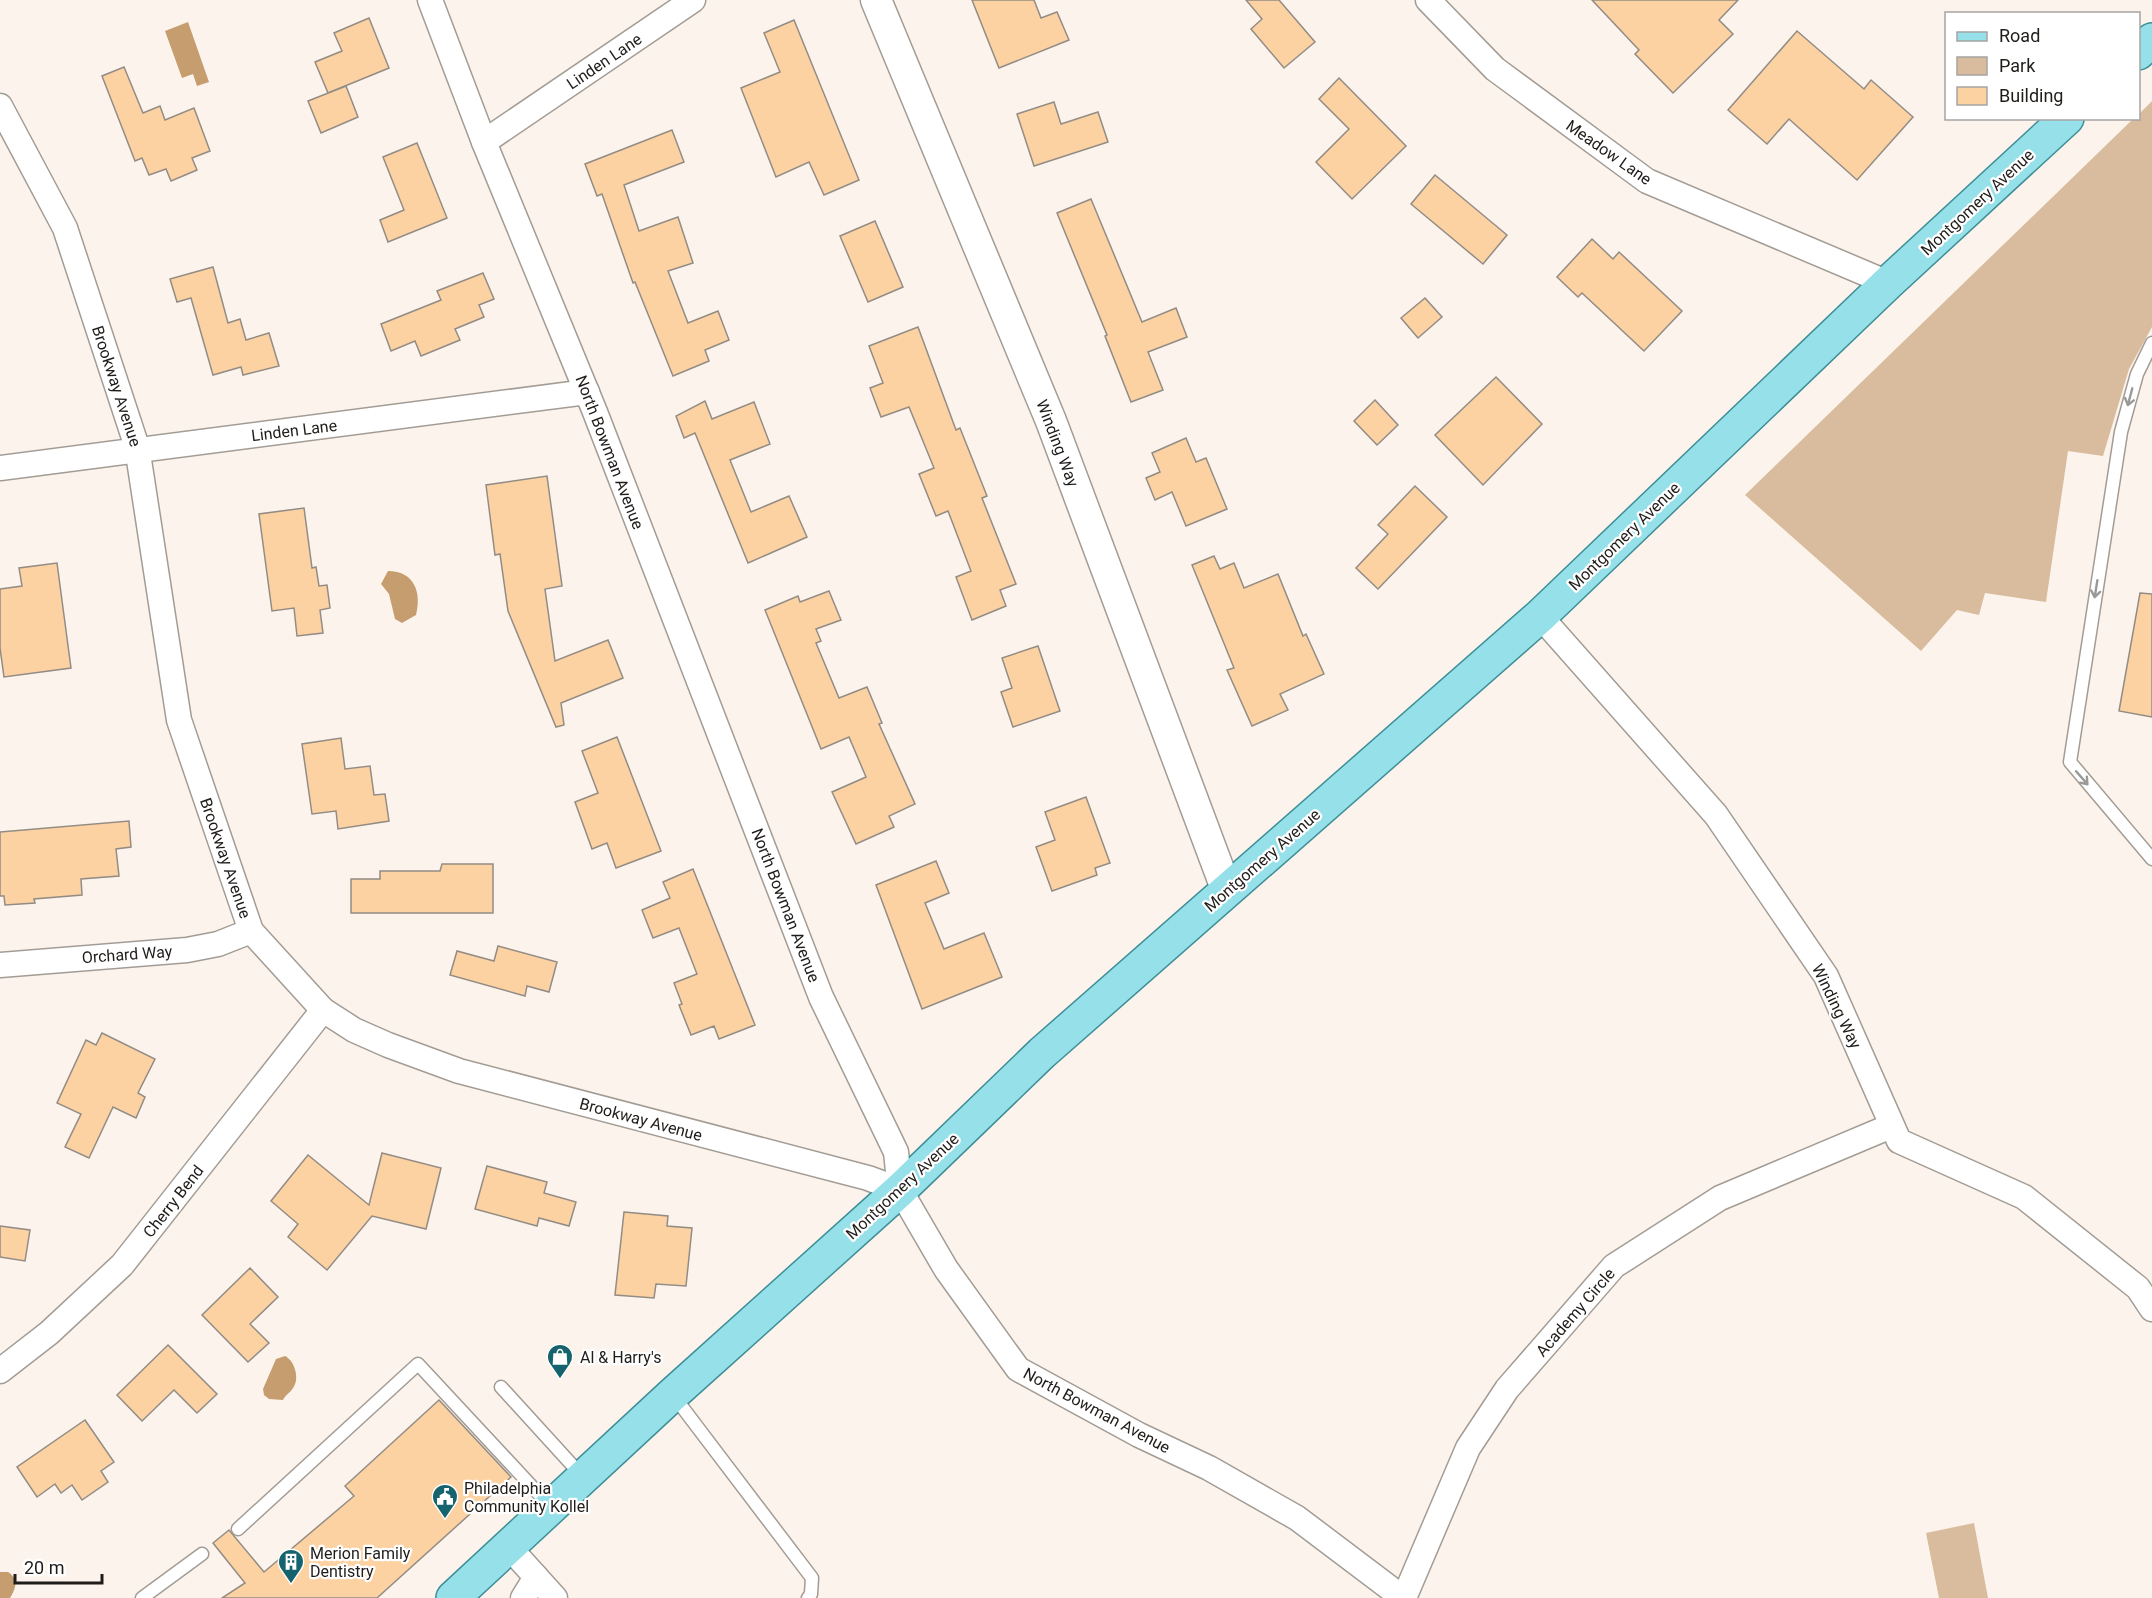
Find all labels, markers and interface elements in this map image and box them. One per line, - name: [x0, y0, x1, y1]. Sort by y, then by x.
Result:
- legend: [1945, 12, 2140, 120]
- text: Road: [1999, 25, 2040, 46]
- street label: Linden Lane: [563, 29, 645, 93]
- text: Park: [1999, 55, 2036, 76]
- text: Building: [1999, 85, 2063, 106]
- street label: Meadow Lane: [1562, 116, 1655, 189]
- street label: Montgomery Avenue: [1917, 145, 2038, 260]
- street label: Brookway Avenue: [88, 323, 145, 449]
- street label: North Bowman Avenue: [571, 373, 648, 532]
- one-way arrow: [2124, 387, 2135, 406]
- street label: Winding Way: [1032, 397, 1083, 490]
- street label: Linden Lane: [250, 416, 338, 445]
- street label: Montgomery Avenue: [1565, 478, 1684, 594]
- one-way arrow: [2091, 579, 2102, 599]
- one-way arrow: [2075, 770, 2089, 785]
- street label: Brookway Avenue: [196, 795, 255, 921]
- street label: Montgomery Avenue: [1201, 805, 1324, 916]
- street label: North Bowman Avenue: [747, 826, 824, 985]
- street label: Orchard Way: [81, 942, 173, 967]
- street label: Winding Way: [1808, 961, 1865, 1052]
- street label: Brookway Avenue: [578, 1094, 704, 1145]
- street label: Montgomery Avenue: [842, 1129, 963, 1244]
- street label: Cherry Bend: [139, 1161, 208, 1241]
- street label: Academy Circle: [1532, 1264, 1619, 1360]
- shop icon: Al & Harry's: [545, 1342, 575, 1380]
- place label: Al & Harry's: [580, 1348, 661, 1367]
- street label: North Bowman Avenue: [1020, 1364, 1173, 1457]
- place label: Philadelphia Community Kollel: [464, 1479, 589, 1516]
- public building icon: Philadelphia Community Kollel: [430, 1482, 460, 1520]
- place label: Merion Family Dentistry: [310, 1544, 411, 1581]
- scale bar: [15, 1547, 102, 1585]
- building icon: Merion Family Dentistry: [276, 1547, 306, 1585]
- text: 20 m: [24, 1557, 64, 1578]

